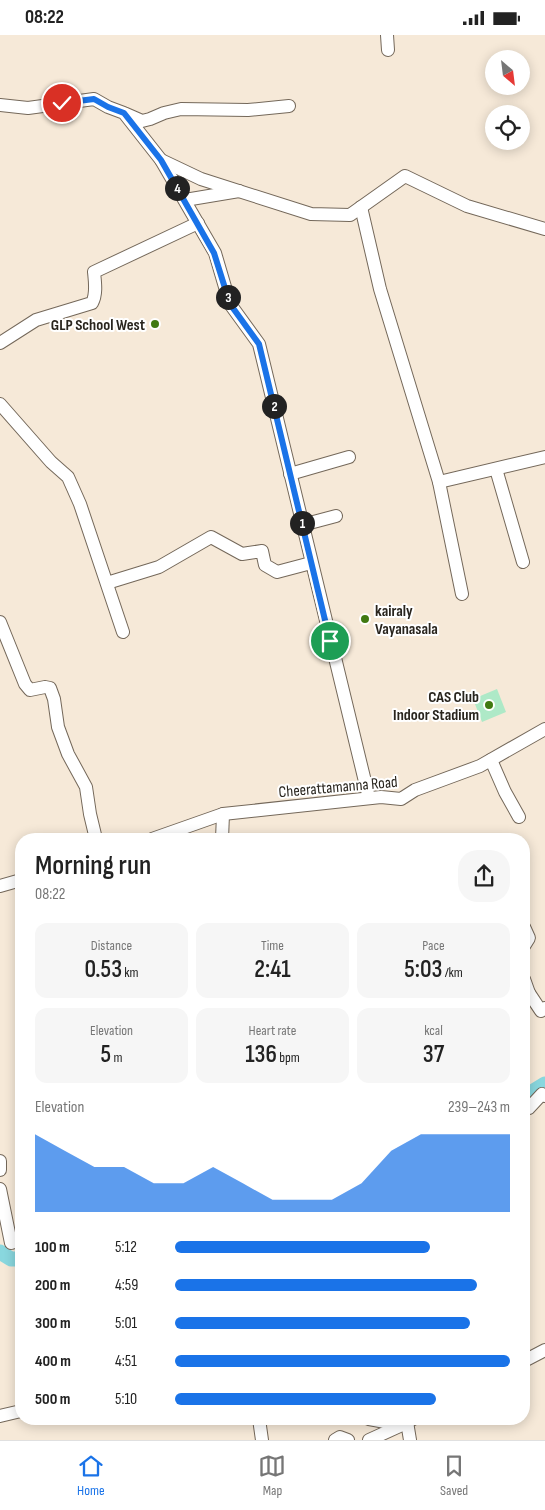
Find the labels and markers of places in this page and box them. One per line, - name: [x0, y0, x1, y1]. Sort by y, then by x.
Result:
- pin: [41, 82, 83, 124]
- pin: 4: [164, 175, 190, 201]
- pin: 3: [216, 285, 240, 309]
- place label: GLP School West: [51, 316, 145, 335]
- marker: GLP School West: [149, 318, 161, 330]
- pin: 2: [262, 393, 286, 419]
- pin: 1: [290, 511, 314, 535]
- place label: kairaly Vayanasala: [375, 602, 438, 639]
- marker: kairaly Vayanasala: [359, 613, 371, 625]
- pin: [309, 620, 351, 662]
- place label: CAS Club Indoor Stadium: [393, 688, 479, 725]
- marker: CAS Club Indoor Stadium: [483, 699, 495, 711]

